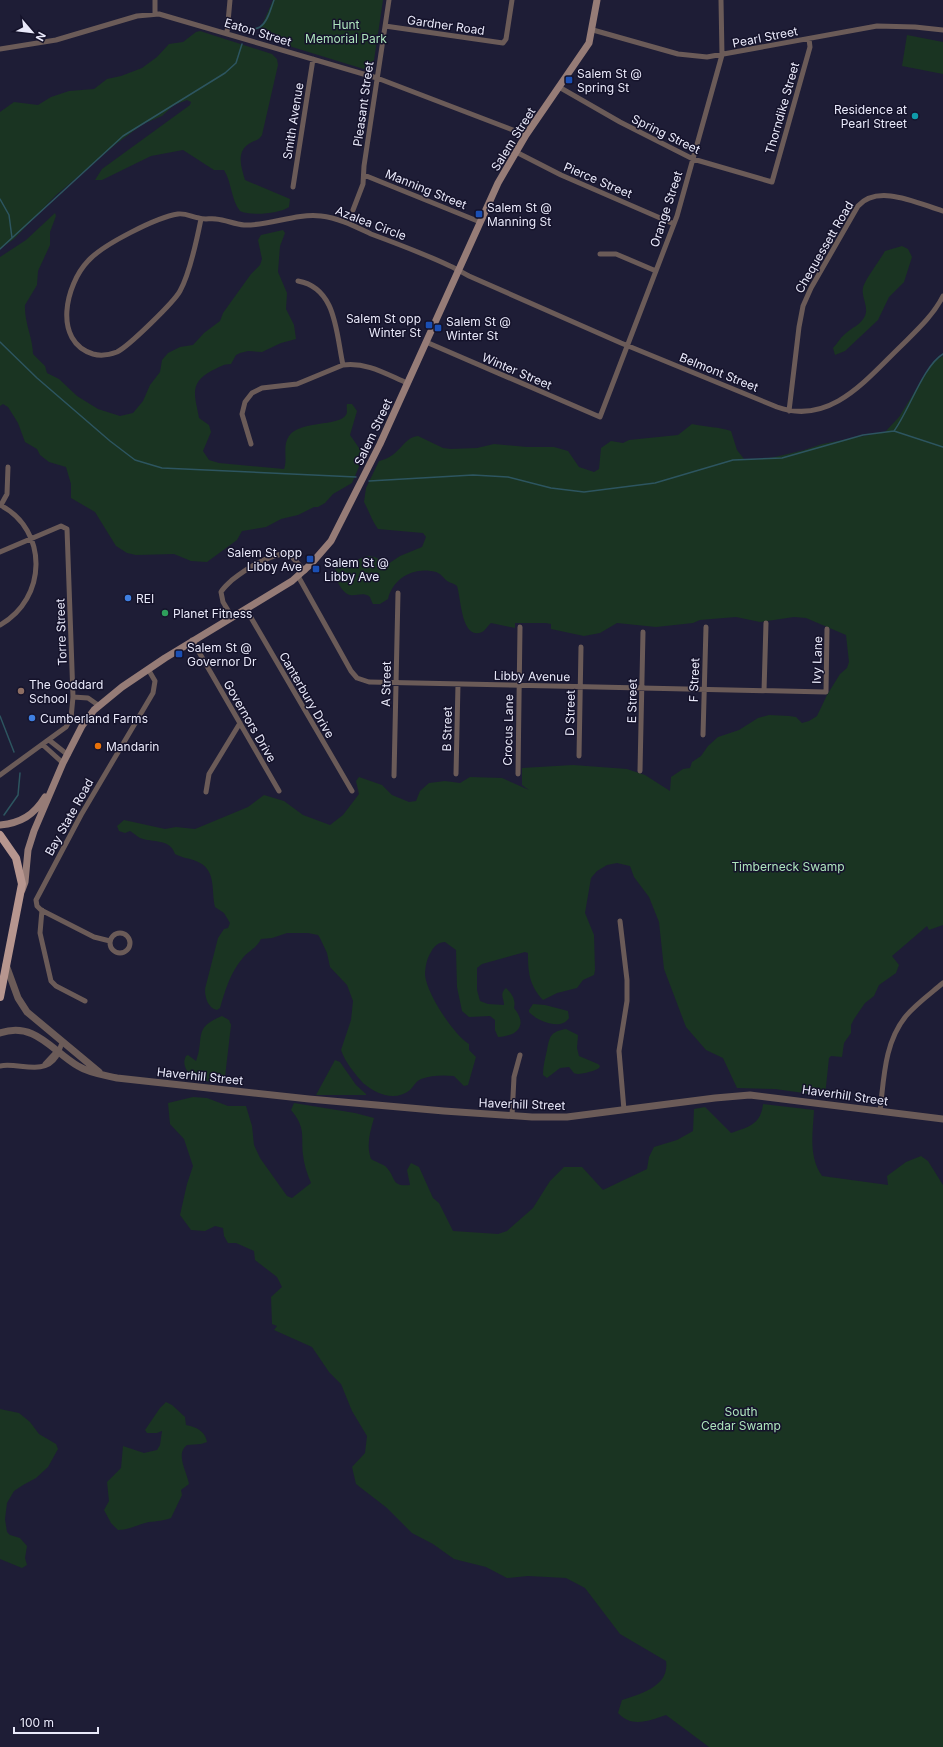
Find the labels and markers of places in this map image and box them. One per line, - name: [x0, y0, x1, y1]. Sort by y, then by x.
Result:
- place label: Salem St @ Spring St: [577, 66, 642, 95]
- marker: Salem St @ Spring St: [564, 75, 574, 85]
- place label: Residence at Pearl Street: [834, 102, 907, 131]
- marker: Residence at Pearl Street: [910, 111, 920, 121]
- place label: Salem St @ Manning St: [487, 200, 552, 229]
- marker: Salem St @ Manning St: [474, 209, 484, 219]
- place label: Salem St opp Winter St: [346, 311, 421, 340]
- place label: Salem St @ Winter St: [446, 314, 511, 343]
- marker: Salem St opp Winter St: [424, 320, 434, 330]
- marker: Salem St @ Winter St: [433, 323, 443, 333]
- place label: Salem St opp Libby Ave: [227, 545, 302, 574]
- marker: Salem St opp Libby Ave: [305, 554, 315, 564]
- place label: Salem St @ Libby Ave: [324, 555, 389, 584]
- marker: Salem St @ Libby Ave: [311, 564, 321, 574]
- place label: REI: [136, 591, 154, 606]
- marker: REI: [123, 593, 133, 603]
- place label: Planet Fitness: [173, 606, 252, 621]
- marker: Planet Fitness: [160, 608, 170, 618]
- place label: Salem St @ Governor Dr: [187, 640, 257, 669]
- marker: Salem St @ Governor Dr: [174, 649, 184, 659]
- place label: The Goddard School: [29, 677, 103, 706]
- marker: The Goddard School: [16, 686, 26, 696]
- place label: Cumberland Farms: [40, 711, 148, 726]
- marker: Cumberland Farms: [27, 713, 37, 723]
- place label: Mandarin: [106, 739, 159, 754]
- marker: Mandarin: [93, 741, 103, 751]

